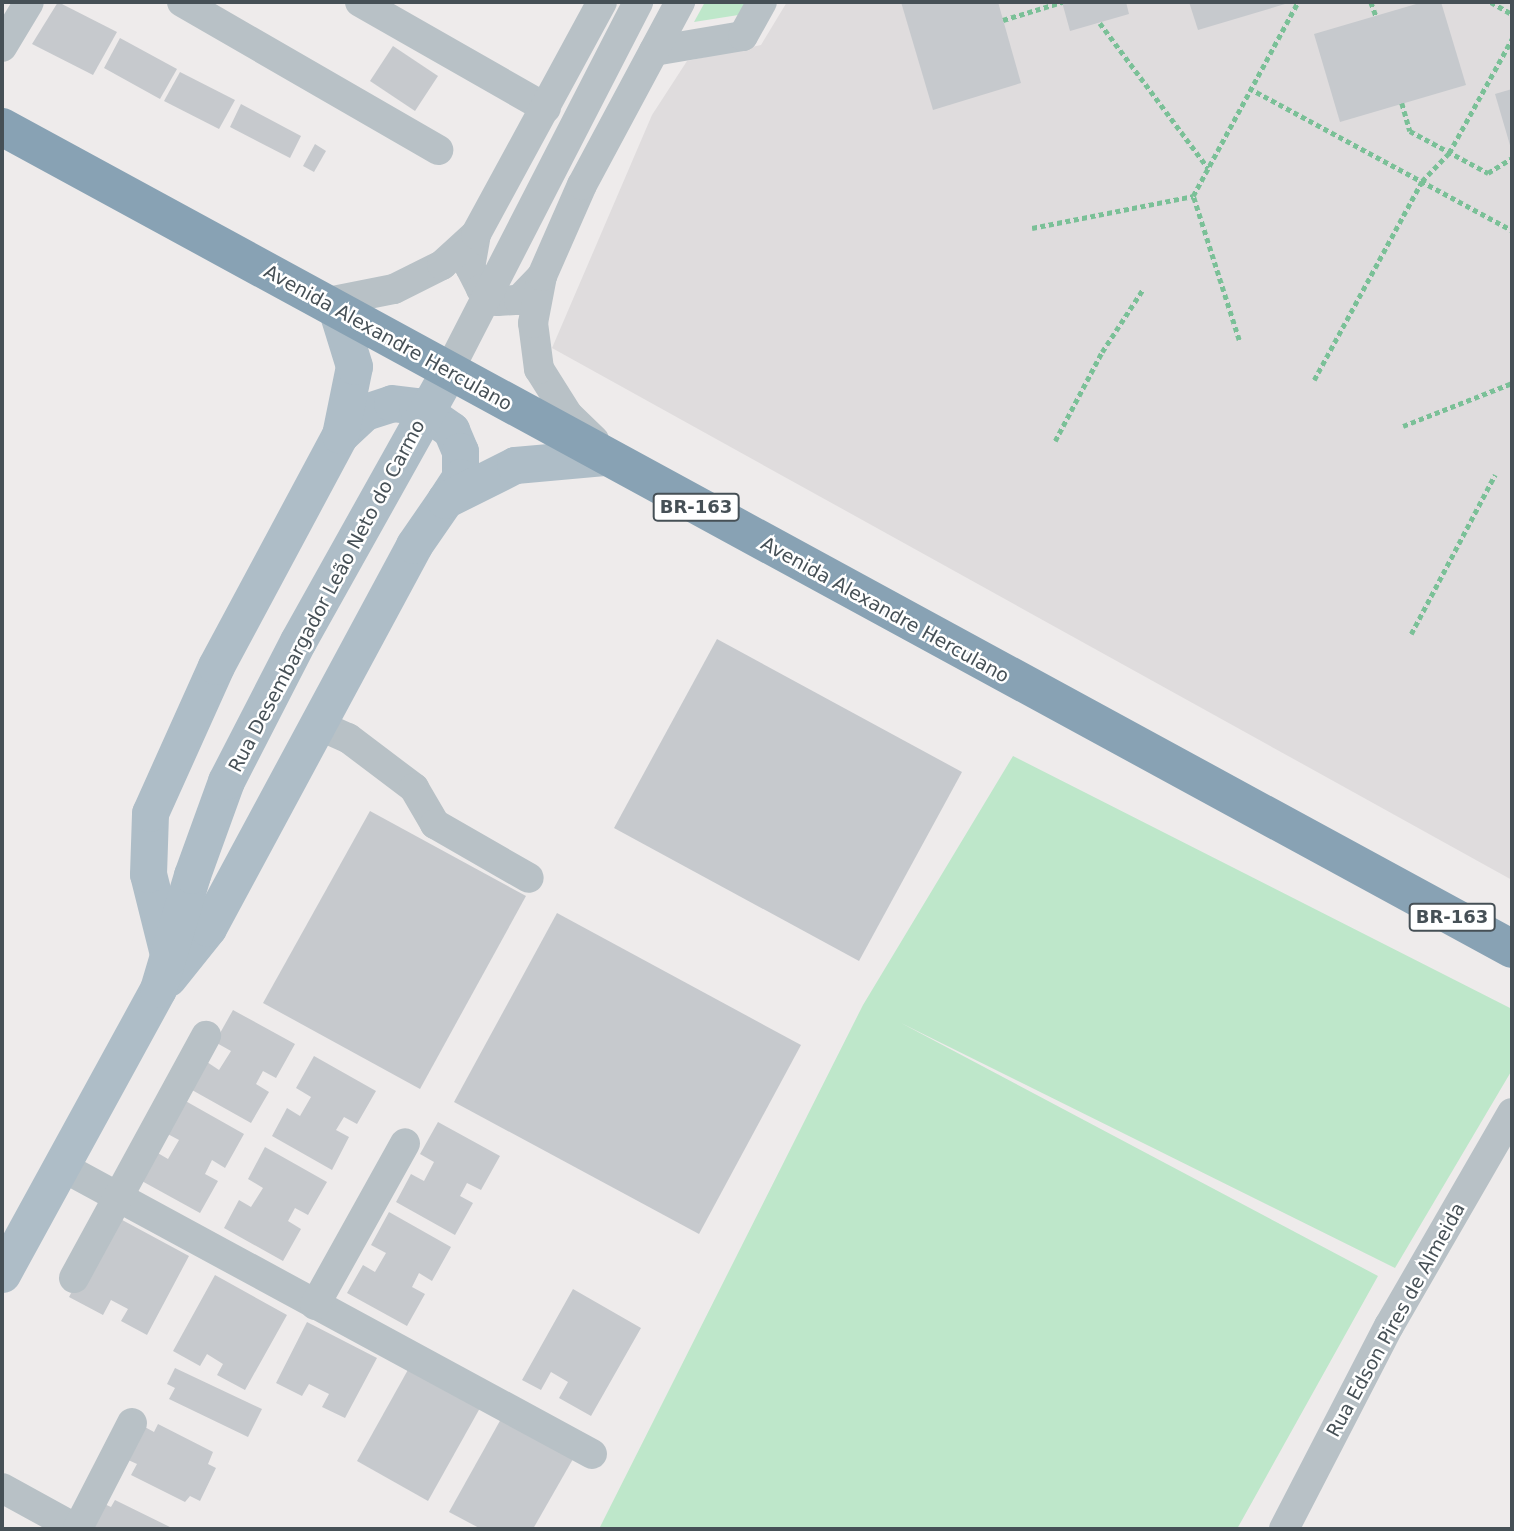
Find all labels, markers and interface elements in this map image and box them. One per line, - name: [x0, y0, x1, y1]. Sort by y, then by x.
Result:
- street label: Avenida Alexandre Herculano: [260, 260, 516, 416]
- street label: Rua Desembargador Leão Neto do Carmo: [224, 416, 430, 776]
- road number: BR-163: [652, 492, 740, 522]
- street label: Avenida Alexandre Herculano: [757, 532, 1013, 688]
- road number: BR-163: [1408, 902, 1496, 932]
- street label: Rua Edson Pires de Almeida: [1322, 1199, 1470, 1441]

